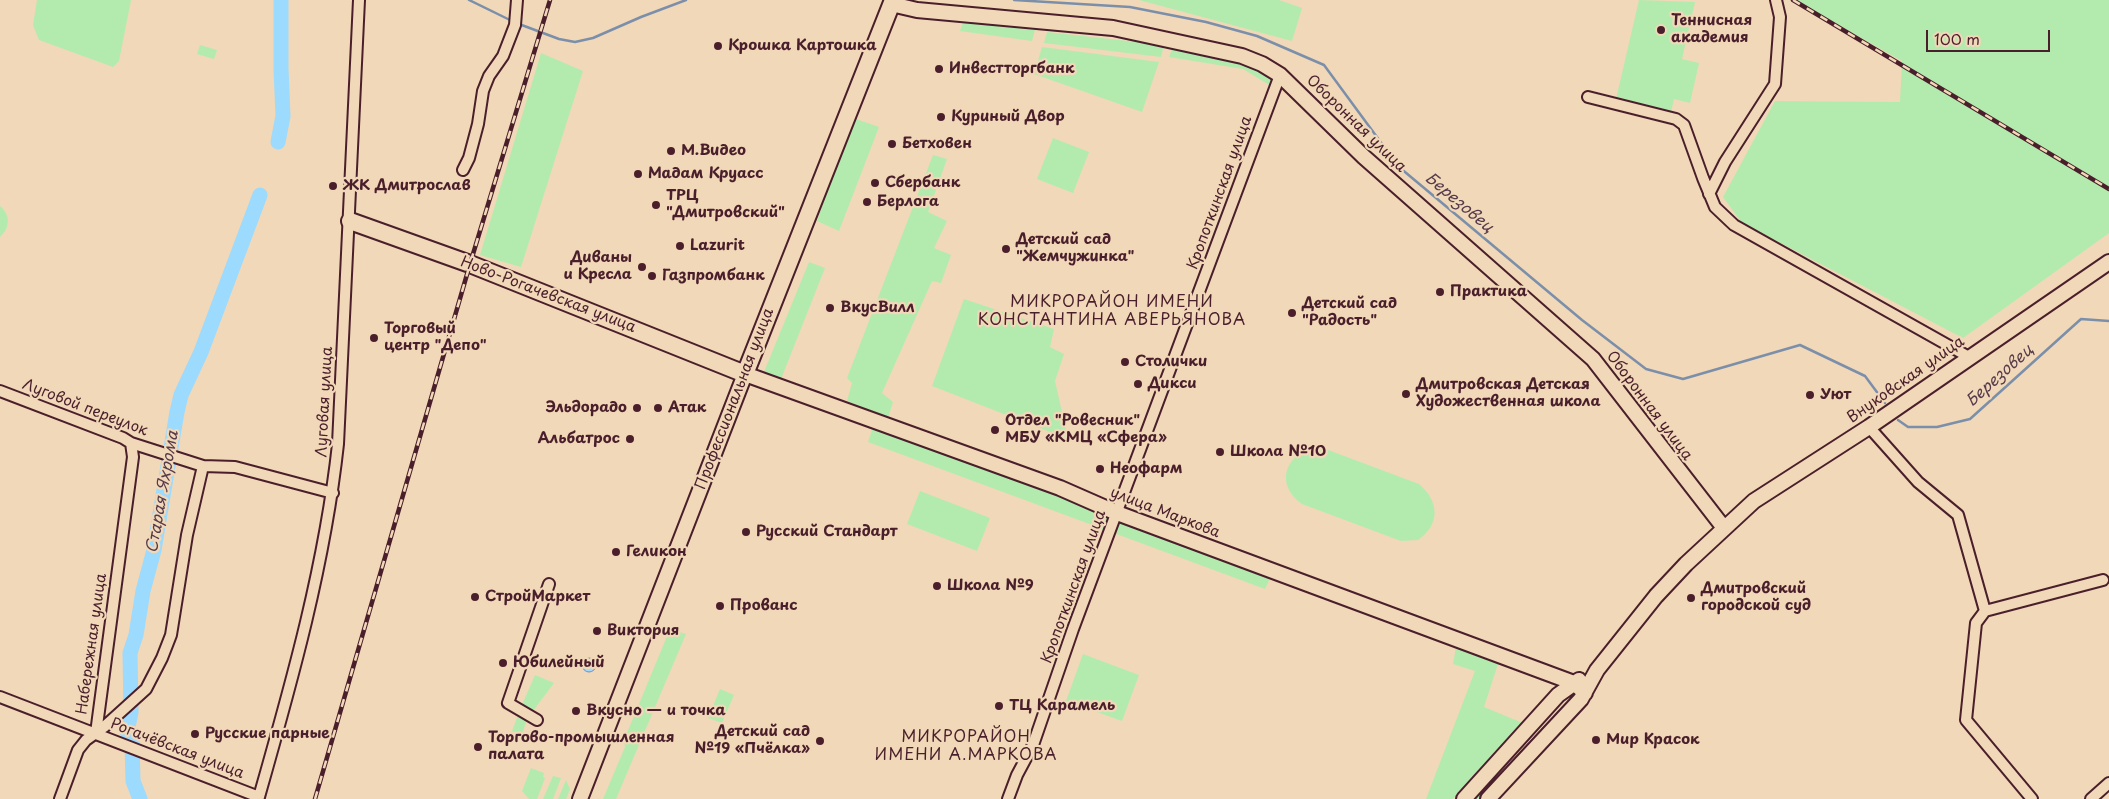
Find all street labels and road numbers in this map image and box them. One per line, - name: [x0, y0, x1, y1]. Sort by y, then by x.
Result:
- street label: Оборонная улица: [1302, 72, 1410, 176]
- street label: Кропоткинская улица: [1184, 114, 1256, 272]
- street label: Ново-Рогачевская улица: [458, 253, 638, 337]
- street label: Профессиональная улица: [692, 306, 778, 492]
- street label: Внуковская улица: [1844, 333, 1968, 427]
- street label: Луговая улица: [313, 346, 337, 458]
- street label: Оборонная улица: [1602, 348, 1696, 464]
- street label: Луговой переулок: [20, 376, 150, 440]
- street label: улица Маркова: [1107, 484, 1223, 542]
- street label: Кропоткинская улица: [1038, 508, 1110, 666]
- street label: Набережная улица: [73, 572, 111, 716]
- street label: Рогачёвская улица: [107, 715, 247, 783]

